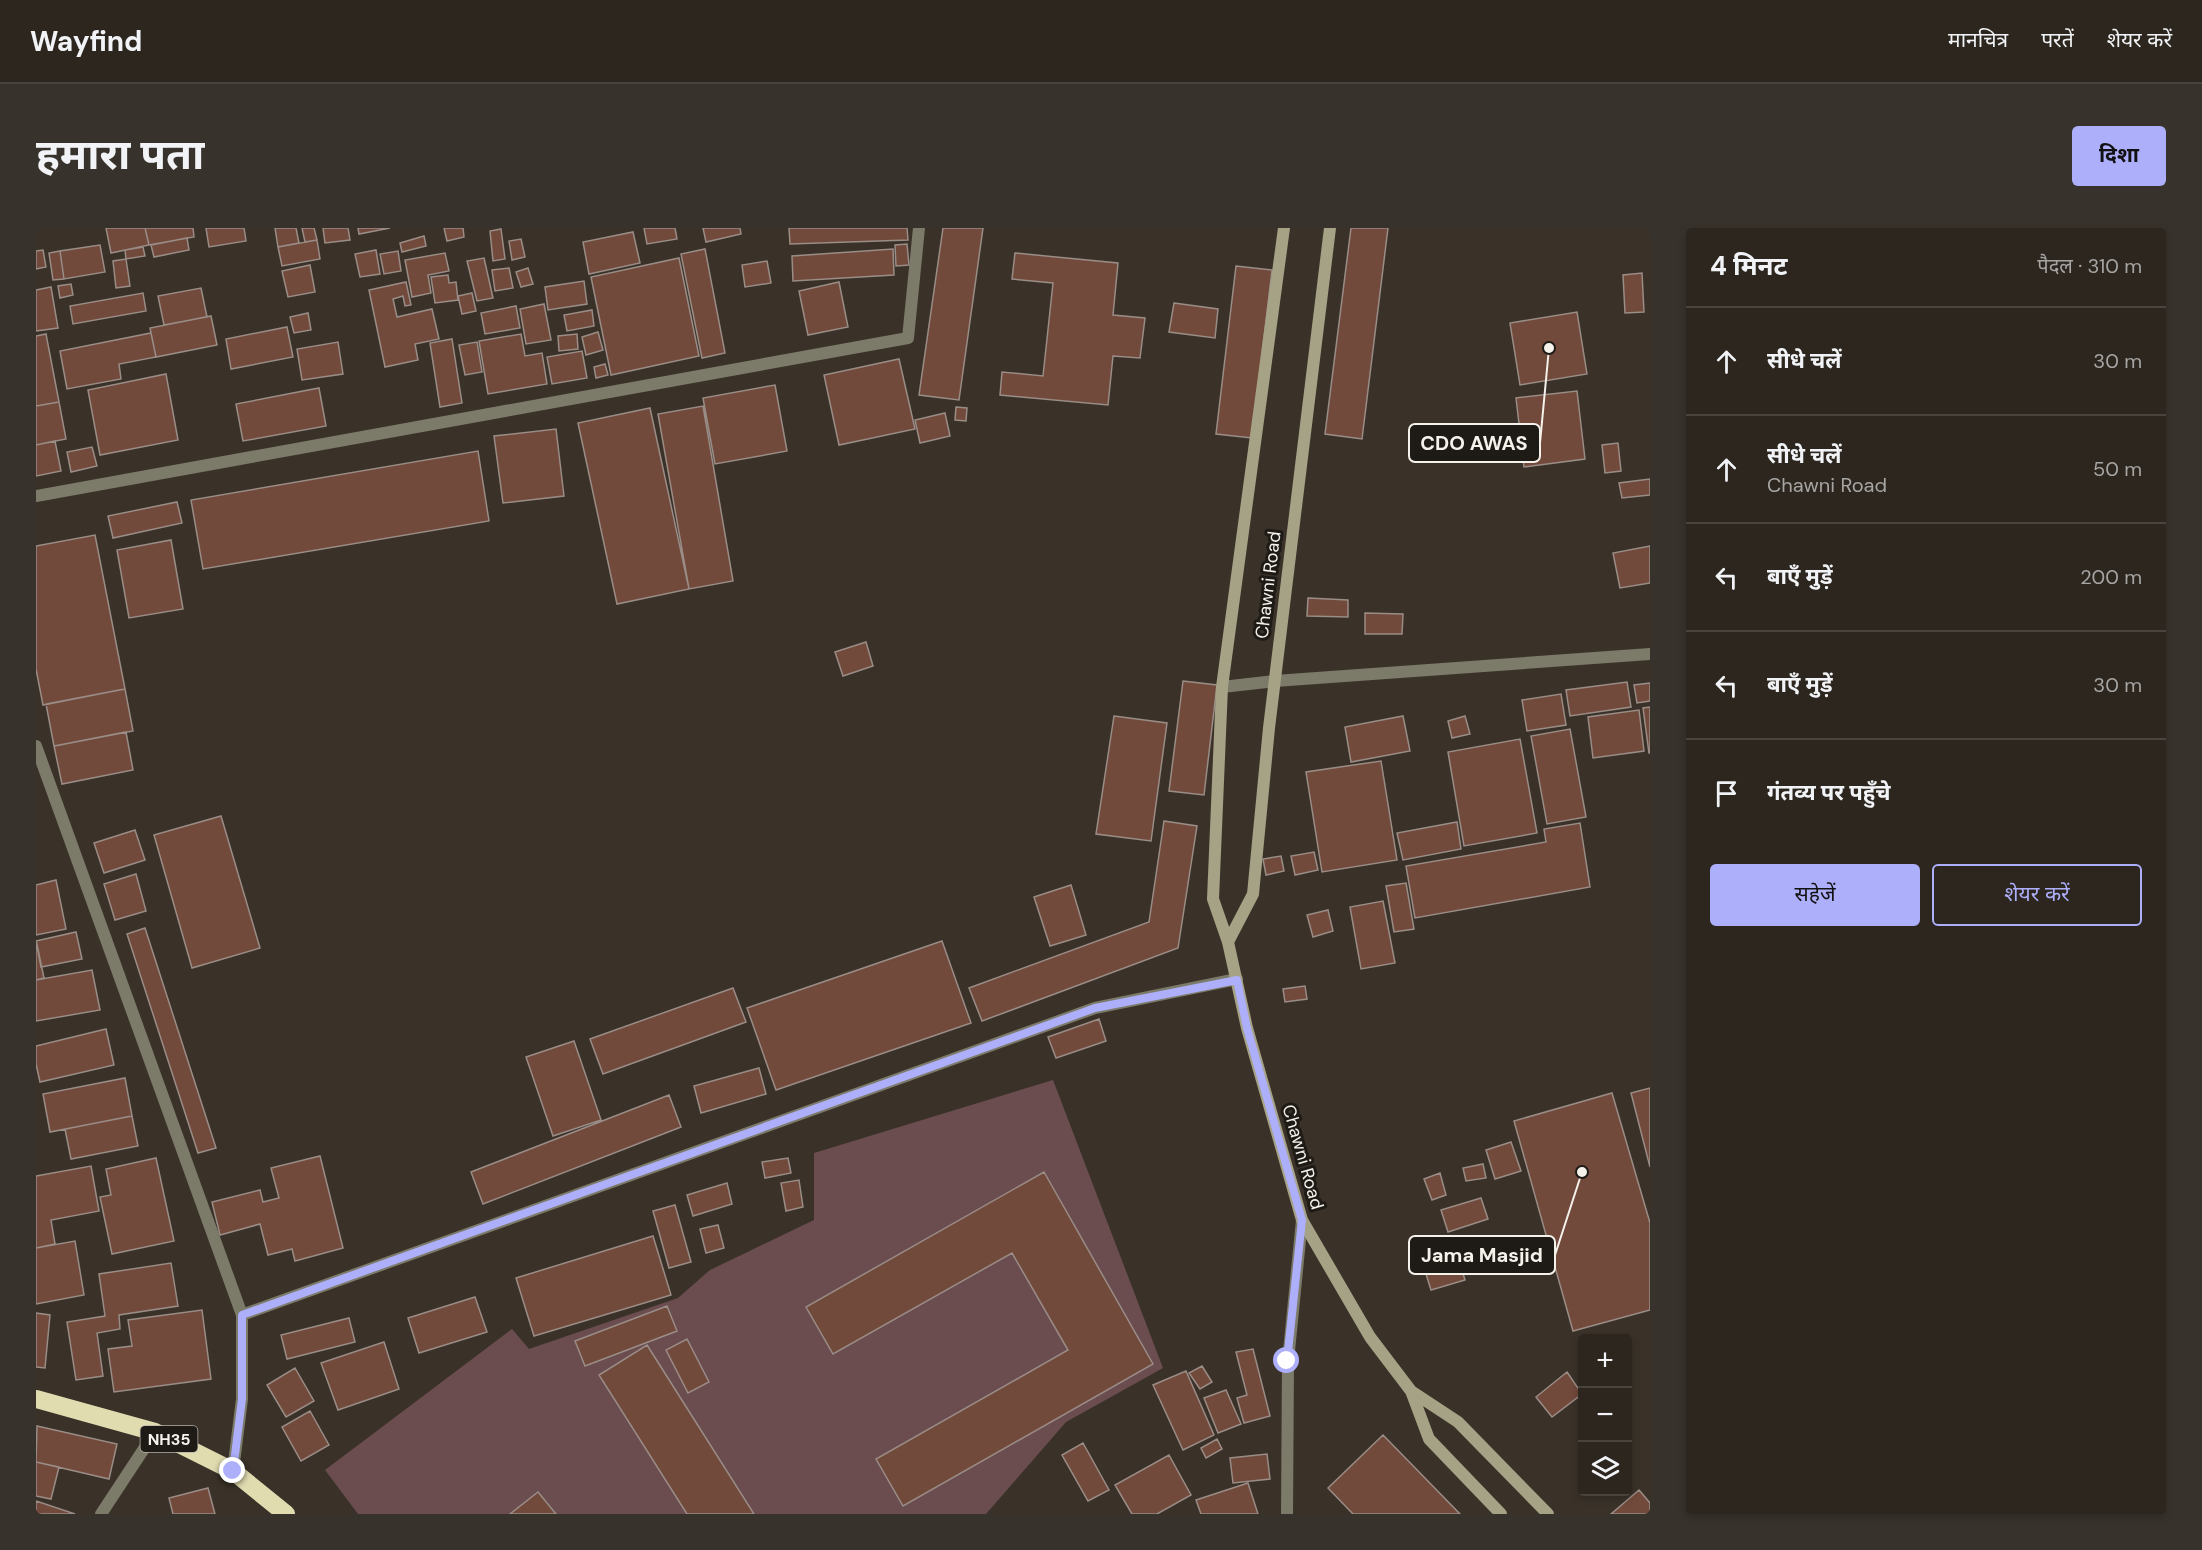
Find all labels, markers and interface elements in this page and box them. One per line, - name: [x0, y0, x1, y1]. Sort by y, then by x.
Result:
- text: Wayfind: [30, 23, 142, 60]
- text: मानचित्र: [1948, 26, 2008, 54]
- text: परतें: [2041, 26, 2074, 54]
- text: शेयर करें: [2107, 26, 2172, 54]
- button: दिशा: [2072, 126, 2166, 186]
- text: हमारा पता: [36, 127, 204, 182]
- text: 4 मिनट: [1710, 249, 1788, 283]
- text: पैदल · 310 m: [2037, 253, 2142, 279]
- icon: ahead: [1710, 345, 1743, 378]
- text: सीधे चलें: [1767, 346, 1842, 375]
- text: 30 m: [2093, 348, 2142, 374]
- callout: CDO AWAS: [1409, 424, 1540, 462]
- text: CDO AWAS: [1420, 430, 1528, 456]
- text: सीधे चलें: [1767, 441, 1842, 470]
- icon: ahead: [1710, 453, 1743, 486]
- text: 50 m: [2093, 456, 2142, 482]
- text: Chawni Road: [1767, 472, 1887, 498]
- street label: Chawni Road: [1250, 530, 1286, 640]
- icon: left: [1710, 561, 1743, 594]
- text: बाएँ मुड़ें: [1767, 562, 1833, 591]
- text: 200 m: [2080, 564, 2142, 590]
- icon: left: [1710, 669, 1743, 702]
- text: बाएँ मुड़ें: [1767, 670, 1833, 699]
- text: 30 m: [2093, 672, 2142, 698]
- icon: arrive: [1710, 777, 1743, 810]
- text: गंतव्य पर पहुँचे: [1767, 778, 1890, 807]
- button: सहेजें: [1710, 864, 1920, 926]
- button: शेयर करें: [1932, 864, 2142, 926]
- street label: Chawni Road: [1277, 1102, 1329, 1212]
- callout: Jama Masjid: [1409, 1236, 1555, 1274]
- text: Jama Masjid: [1421, 1242, 1543, 1268]
- map controls: [1578, 1334, 1632, 1496]
- button: +: [1578, 1334, 1632, 1388]
- route start: [1273, 1347, 1299, 1373]
- button: −: [1578, 1388, 1632, 1442]
- road number: NH35: [140, 1426, 198, 1452]
- button: layers: [1578, 1442, 1632, 1496]
- route end: [219, 1457, 245, 1483]

